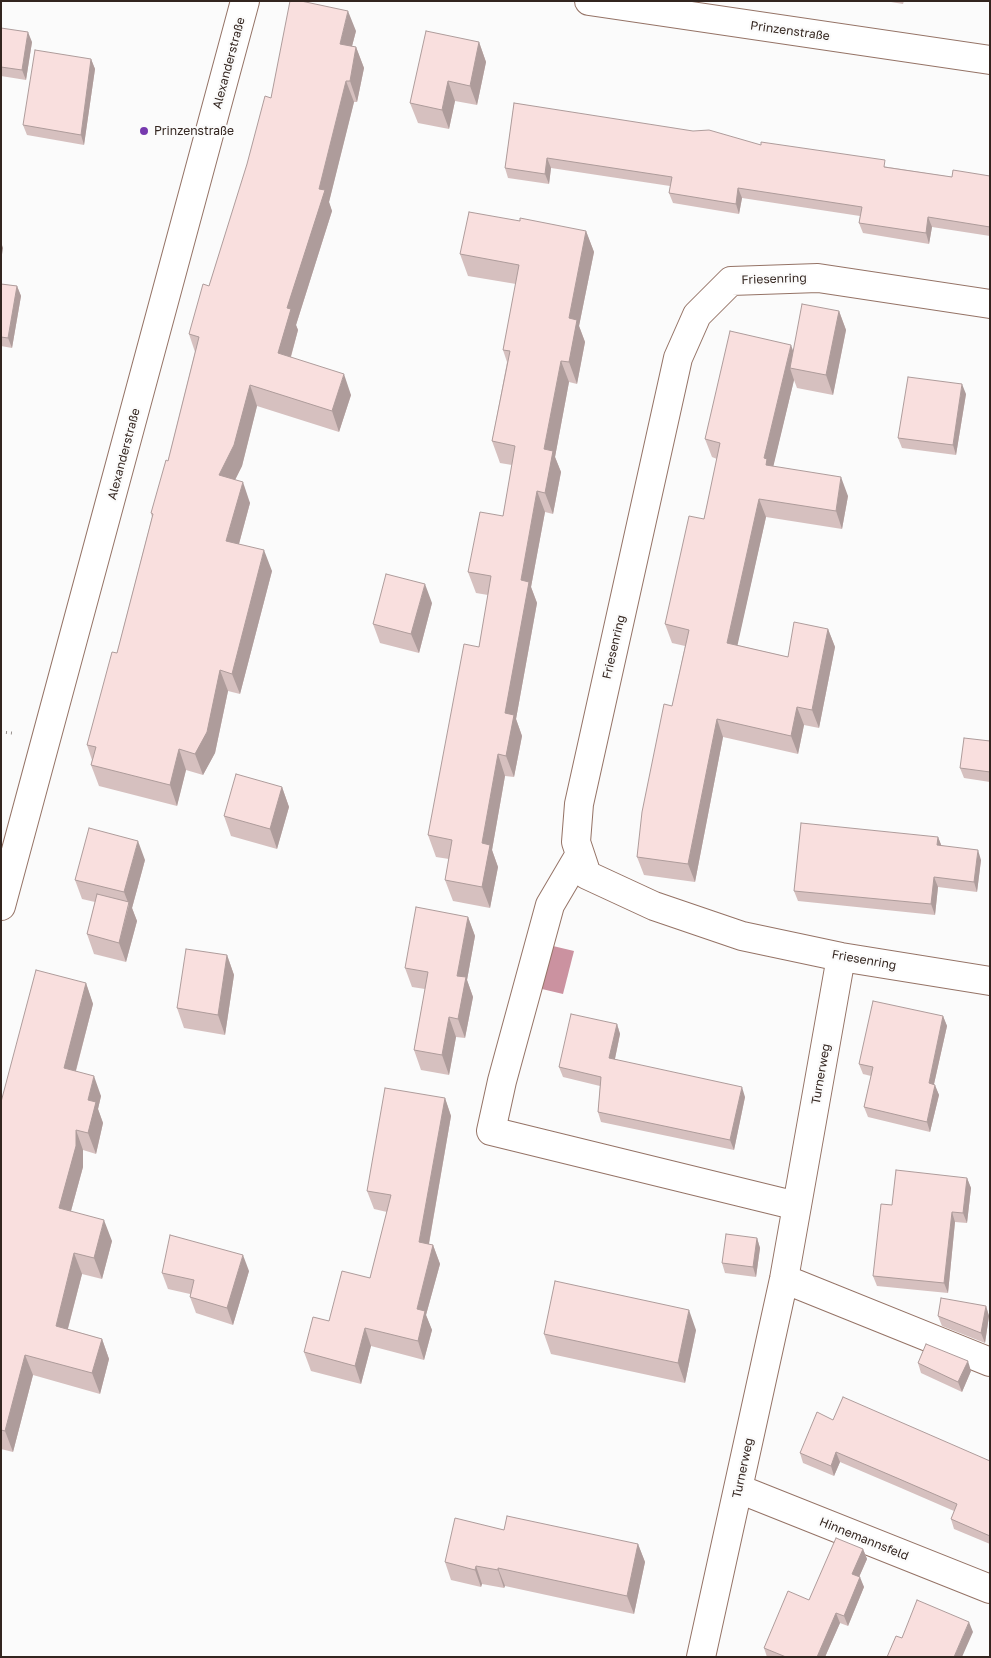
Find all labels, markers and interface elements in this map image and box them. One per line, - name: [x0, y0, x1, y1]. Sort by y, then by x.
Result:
- street label: Alexanderstraße: [210, 16, 248, 110]
- street label: Prinzenstraße: [749, 18, 831, 44]
- place label: Prinzenstraße: [154, 124, 234, 138]
- marker: Prinzenstraße: [138, 125, 150, 137]
- street label: Friesenring: [741, 271, 807, 287]
- street label: Alexanderstraße: [105, 407, 143, 501]
- street label: Friesenring: [600, 614, 628, 680]
- street label: Friesenring: [831, 947, 897, 973]
- street label: Turnerweg: [809, 1042, 833, 1106]
- street label: Turnerweg: [730, 1436, 756, 1500]
- street label: Hinnemannsfeld: [817, 1515, 911, 1563]

